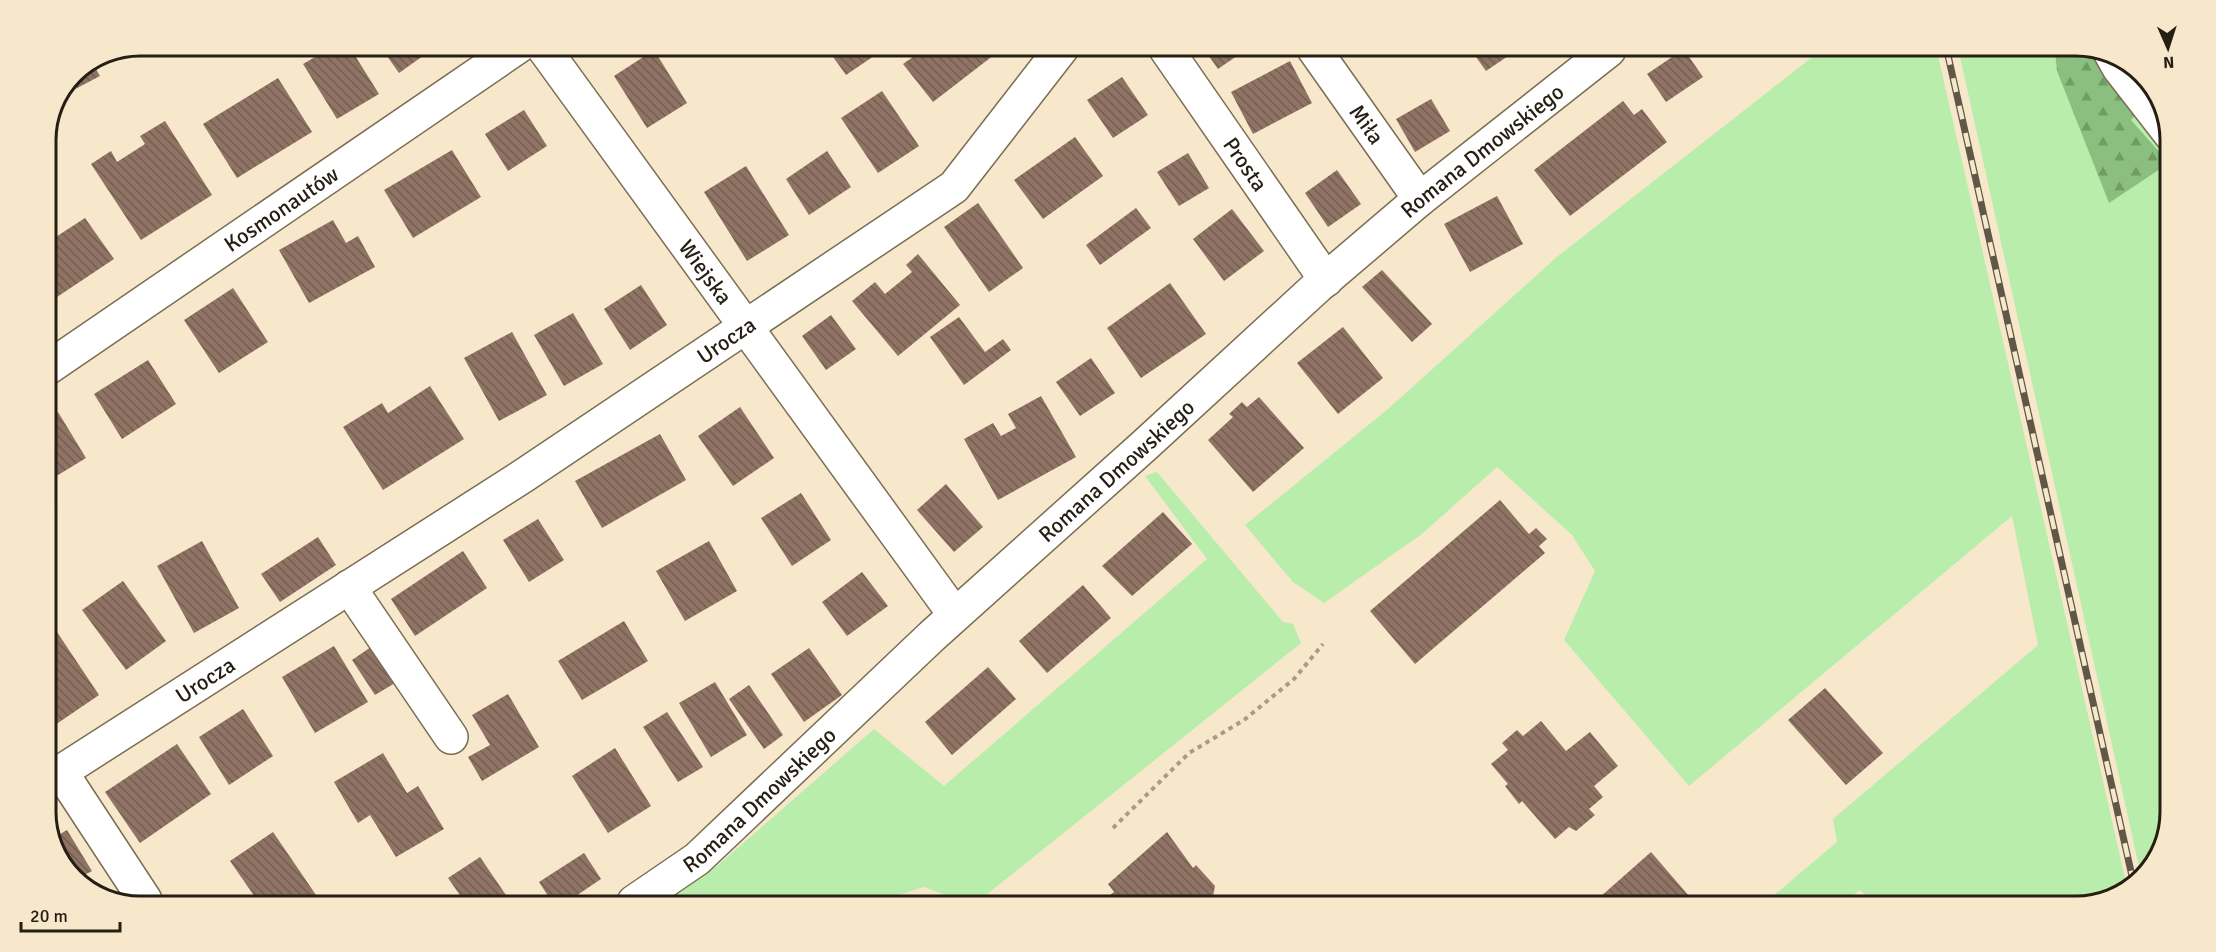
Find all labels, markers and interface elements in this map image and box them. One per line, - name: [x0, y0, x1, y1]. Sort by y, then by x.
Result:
- north arrow: [2138, 18, 2198, 78]
- text: N: [2163, 52, 2175, 72]
- street label: Romana Dmowskiego: [1395, 78, 1569, 223]
- street label: Miła: [1344, 99, 1390, 149]
- street label: Prosta: [1218, 132, 1274, 196]
- street label: Kosmonautów: [219, 160, 344, 257]
- street label: Wiejska: [673, 234, 738, 310]
- street label: Urocza: [691, 310, 761, 369]
- street label: Romana Dmowskiego: [1033, 393, 1200, 548]
- street label: Urocza: [170, 651, 240, 709]
- street label: Romana Dmowskiego: [677, 721, 841, 878]
- scale bar: [21, 895, 120, 933]
- text: 20 m: [30, 905, 68, 927]

